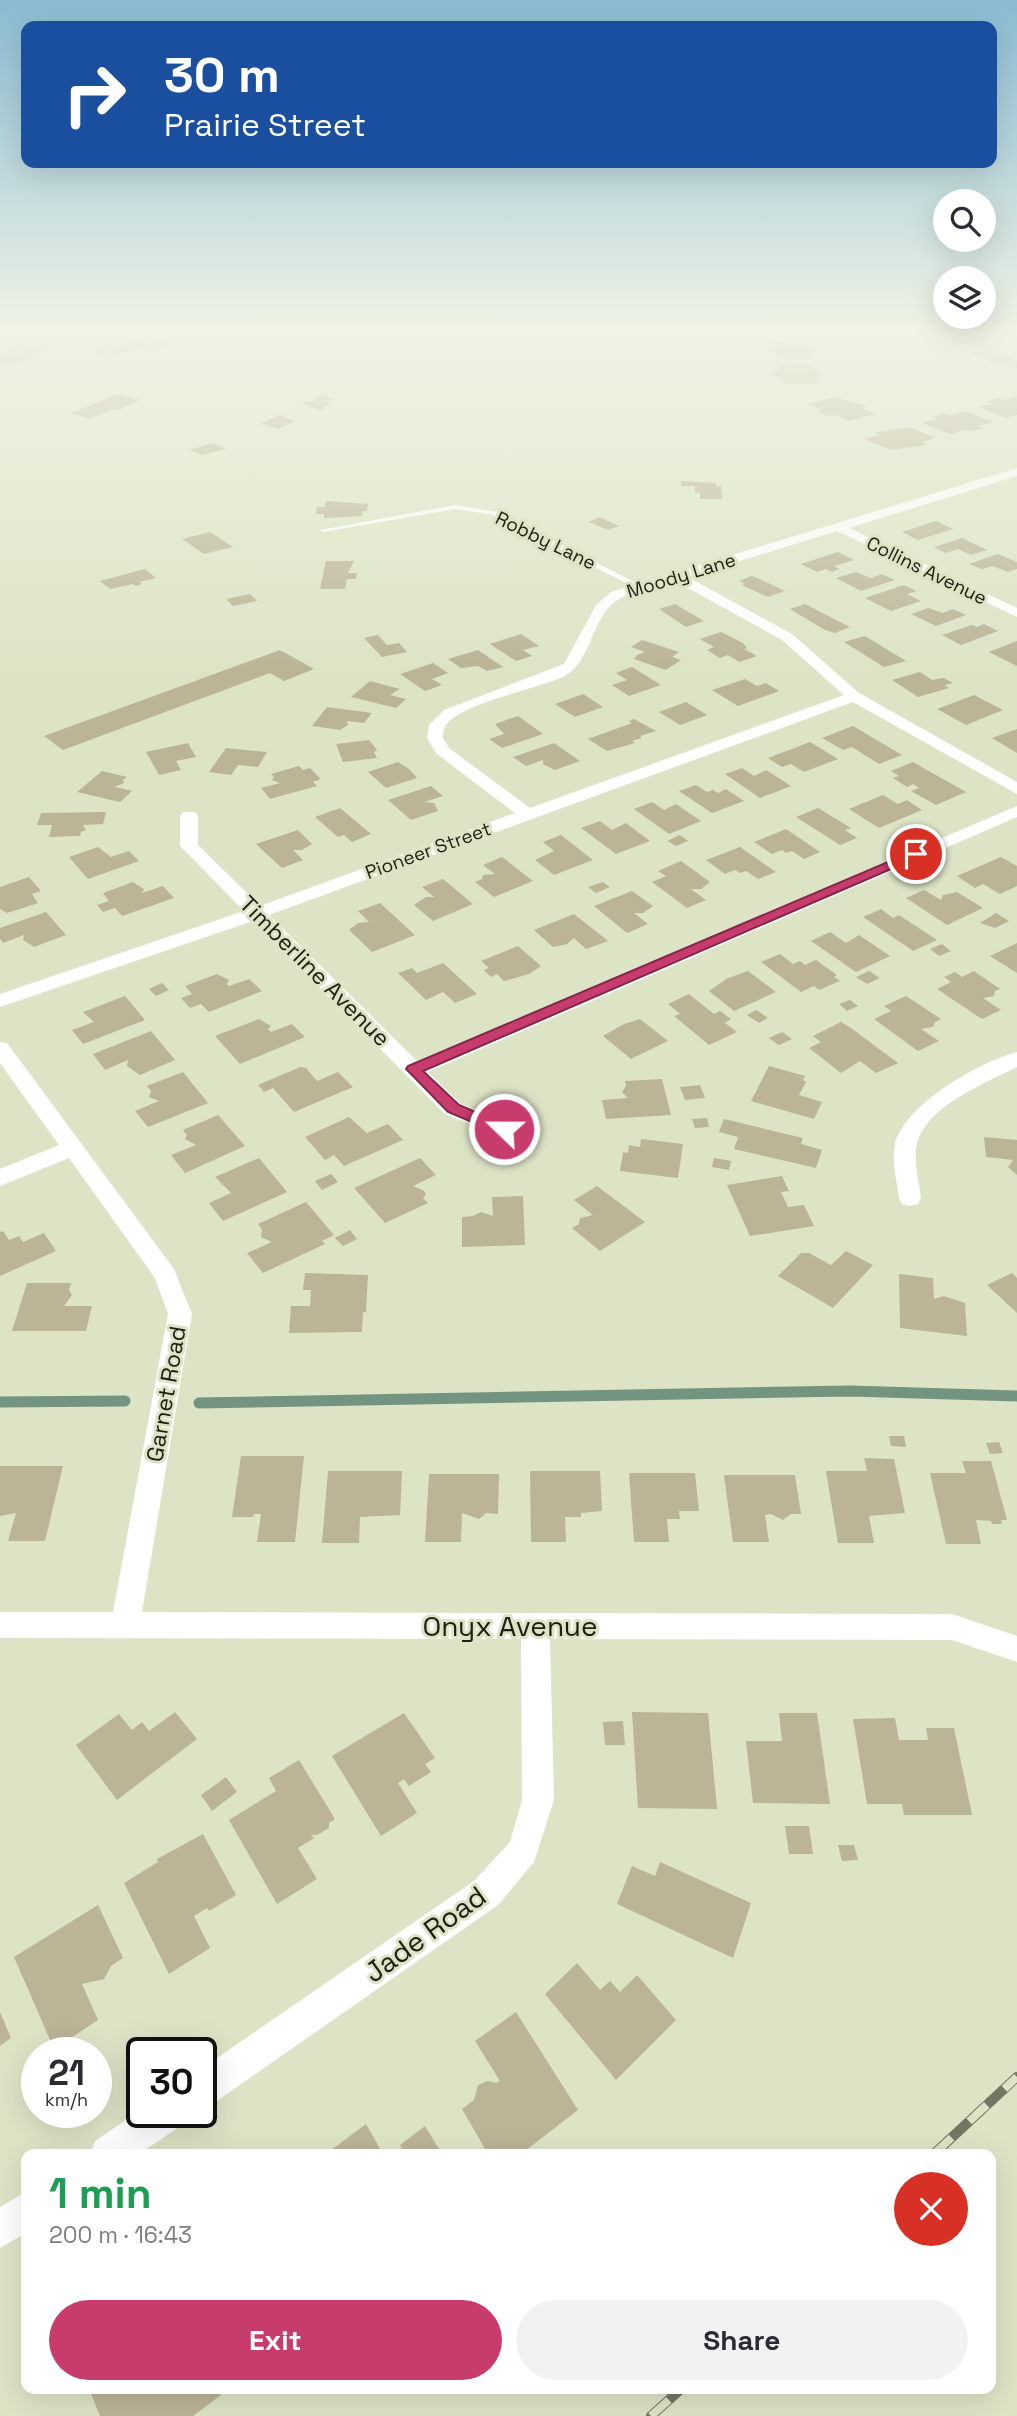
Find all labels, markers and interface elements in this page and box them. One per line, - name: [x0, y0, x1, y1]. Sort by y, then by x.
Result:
- text: 30 m: [164, 44, 280, 106]
- icon: right: [49, 49, 140, 140]
- text: Prairie Street: [164, 105, 366, 145]
- map controls: [933, 189, 996, 329]
- button: search: [933, 189, 996, 252]
- button: layers: [933, 266, 996, 329]
- street label: Robby Lane: [491, 505, 600, 576]
- street label: Collins Avenue: [862, 530, 991, 610]
- street label: Moody Lane: [624, 547, 739, 604]
- street label: Pioneer Street: [362, 816, 495, 885]
- pin: [886, 824, 946, 884]
- icon: arrive: [897, 835, 935, 873]
- street label: Timberline Avenue: [233, 889, 397, 1053]
- position arrow: [467, 1092, 541, 1166]
- street label: Garnet Road: [139, 1324, 193, 1464]
- street label: Onyx Avenue: [422, 1608, 598, 1644]
- street label: Jade Road: [357, 1878, 493, 1990]
- speed limit sign: 30: [126, 2037, 217, 2128]
- text: 21: [48, 2051, 85, 2095]
- text: km/h: [45, 2088, 88, 2111]
- text: 1 min: [49, 2167, 152, 2220]
- button: close: [894, 2172, 968, 2246]
- text: 200 m · 16:43: [49, 2220, 192, 2250]
- button: Exit: [49, 2300, 502, 2380]
- button: Share: [516, 2300, 968, 2380]

